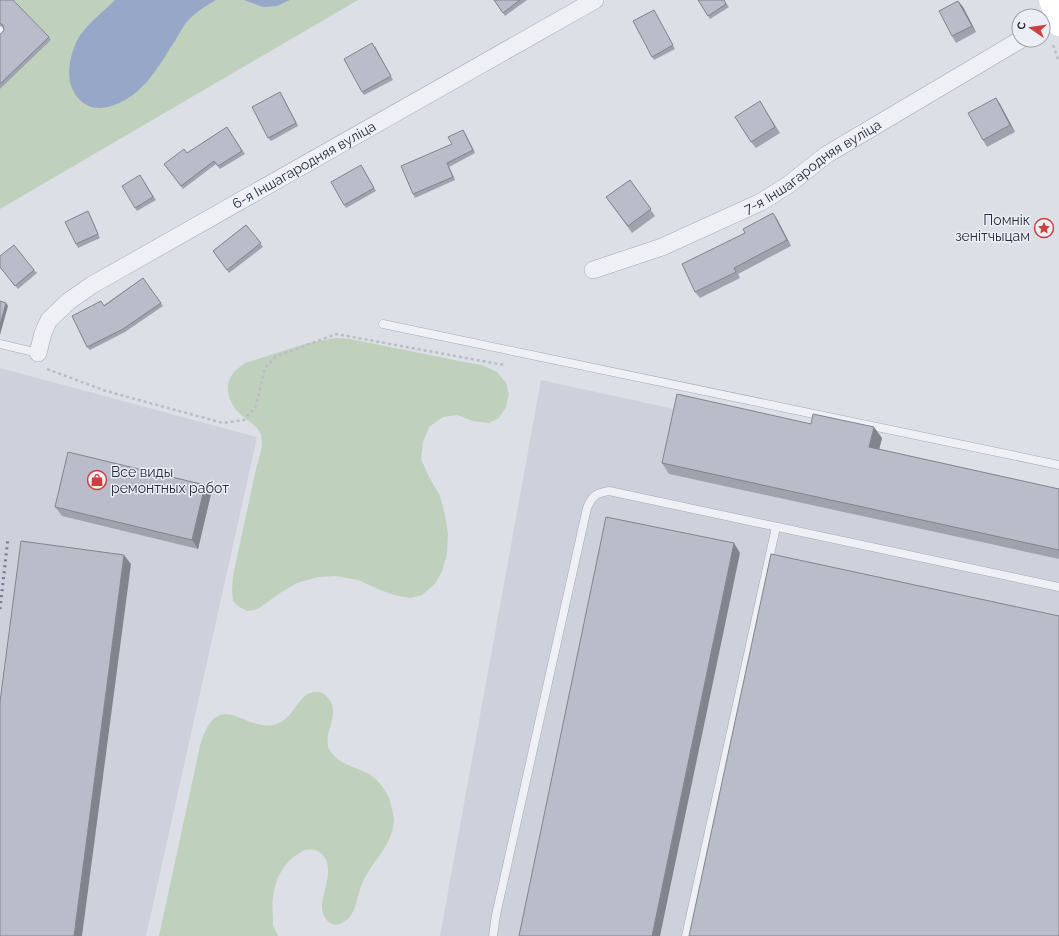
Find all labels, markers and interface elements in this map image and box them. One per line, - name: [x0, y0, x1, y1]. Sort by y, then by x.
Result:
- north arrow: [1011, 8, 1051, 48]
- text: С: [1015, 20, 1029, 31]
- street label: 7-я Іншагародняя вуліца: [741, 116, 884, 217]
- street label: 6-я Іншагародняя вуліца: [229, 118, 378, 212]
- place label: Помнік зенітчыцам: [955, 212, 1030, 244]
- place icon: Помнік зенітчыцам: [1033, 217, 1055, 239]
- place label: Все виды ремонтных работ: [111, 464, 229, 496]
- shop icon: Все виды ремонтных работ: [86, 469, 108, 491]

